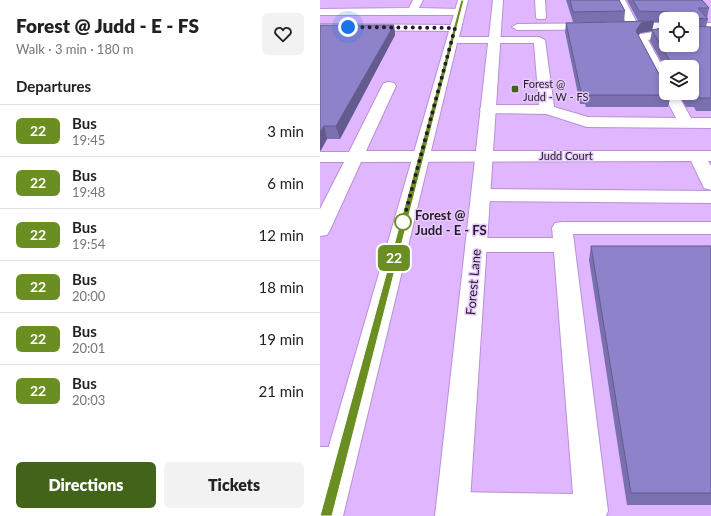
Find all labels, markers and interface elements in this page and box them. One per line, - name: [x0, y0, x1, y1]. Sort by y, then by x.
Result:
- map controls: [659, 12, 699, 100]
- button: locate: [659, 12, 699, 52]
- button: heart: [262, 13, 304, 55]
- text: Forest @ Judd - E - FS: [16, 14, 199, 37]
- your location: [338, 17, 358, 37]
- text: Walk · 3 min · 180 m: [16, 41, 134, 57]
- button: layers: [659, 60, 699, 100]
- text: Departures: [16, 77, 91, 95]
- place label: Forest @ Judd - W - FS: [523, 77, 589, 103]
- marker: Forest @ Judd - W - FS: [510, 84, 520, 94]
- text: Bus: [72, 114, 97, 132]
- text: 22: [30, 122, 46, 139]
- text: 3 min: [267, 122, 304, 140]
- text: 19:45: [72, 132, 105, 148]
- street label: Judd Court: [539, 149, 593, 162]
- text: Bus: [72, 166, 97, 184]
- text: 22: [30, 174, 46, 191]
- text: 6 min: [267, 174, 304, 192]
- text: 19:48: [72, 184, 105, 200]
- place label: Forest @ Judd - E - FS: [415, 207, 487, 238]
- marker: Forest @ Judd - E - FS: [394, 213, 412, 231]
- text: Bus: [72, 218, 97, 236]
- text: 22: [30, 226, 46, 243]
- text: 12 min: [258, 226, 304, 244]
- text: 19:54: [72, 236, 105, 252]
- line badge: 22: [376, 245, 412, 271]
- street label: Forest Lane: [462, 248, 484, 316]
- text: 22: [386, 249, 402, 266]
- text: Bus: [72, 270, 97, 288]
- text: 22: [30, 278, 46, 295]
- text: 18 min: [258, 278, 304, 296]
- text: 20:00: [72, 288, 105, 304]
- text: Bus: [72, 322, 97, 340]
- text: 22: [30, 330, 46, 347]
- text: 19 min: [258, 330, 304, 348]
- text: 20:01: [72, 340, 105, 356]
- text: Bus: [72, 374, 97, 392]
- text: 22: [30, 382, 46, 399]
- text: 21 min: [258, 382, 304, 400]
- text: 20:03: [72, 392, 105, 408]
- button: Directions: [16, 462, 156, 508]
- button: Tickets: [164, 462, 304, 508]

